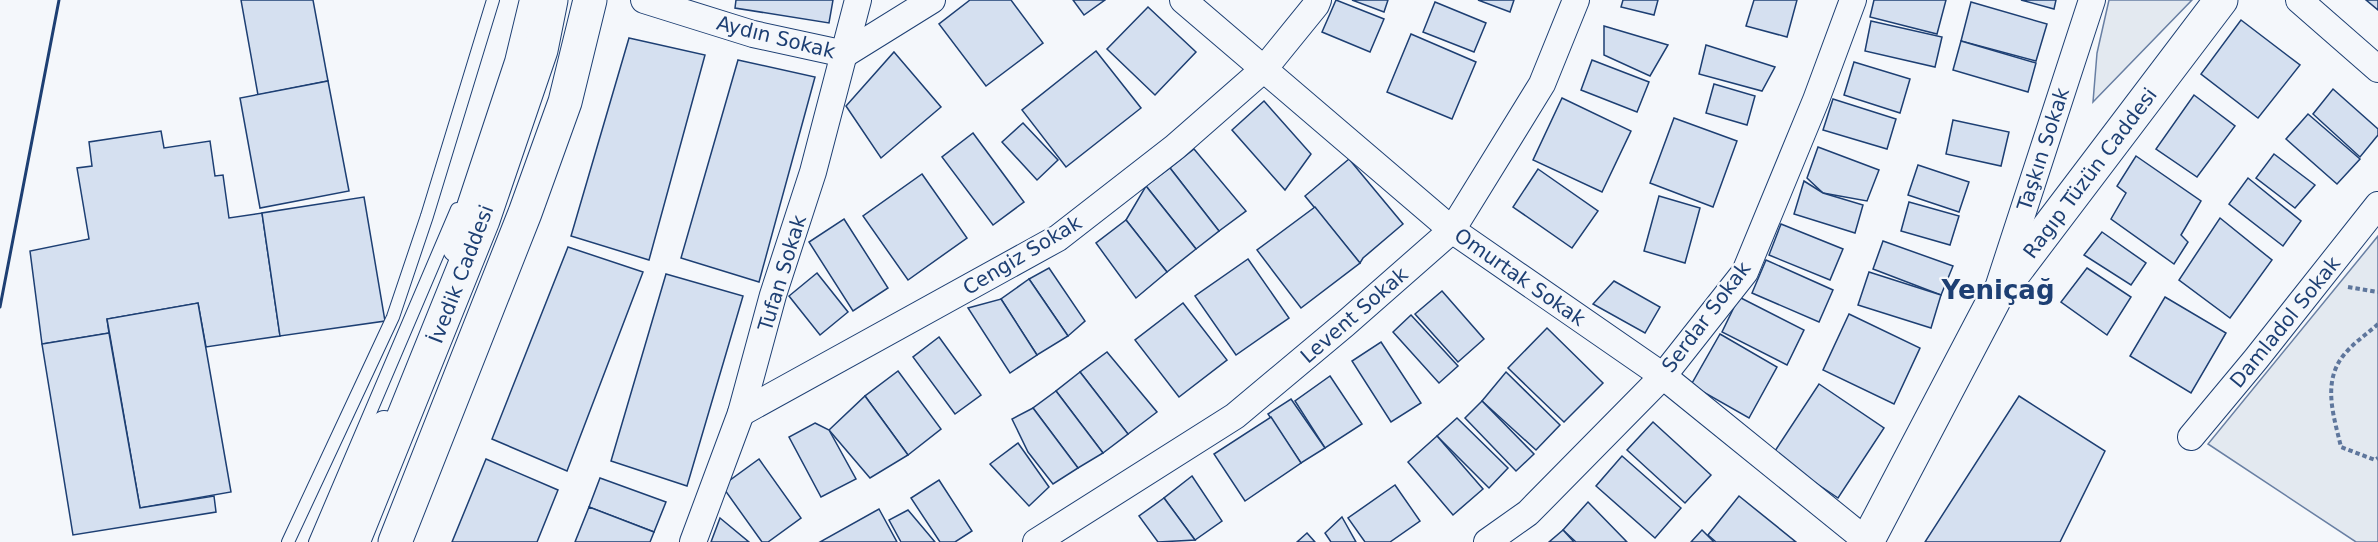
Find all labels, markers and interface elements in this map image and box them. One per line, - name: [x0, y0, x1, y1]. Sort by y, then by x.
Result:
- street label: Aydın Sokak: [714, 11, 838, 63]
- street label: Ragıp Tüzün Caddesi: [2018, 83, 2162, 263]
- street label: Taşkın Sokak: [2012, 84, 2074, 214]
- street label: İvedik Caddesi: [424, 201, 498, 347]
- street label: Cengiz Sokak: [958, 210, 1086, 300]
- street label: Tufan Sokak: [753, 212, 811, 335]
- street label: Omurtak Sokak: [1450, 223, 1590, 331]
- street label: Damladol Sokak: [2225, 251, 2345, 392]
- street label: Serdar Sokak: [1657, 257, 1756, 377]
- street label: Levent Sokak: [1296, 262, 1413, 368]
- district label: Yeniçağ: [1940, 275, 2055, 305]

